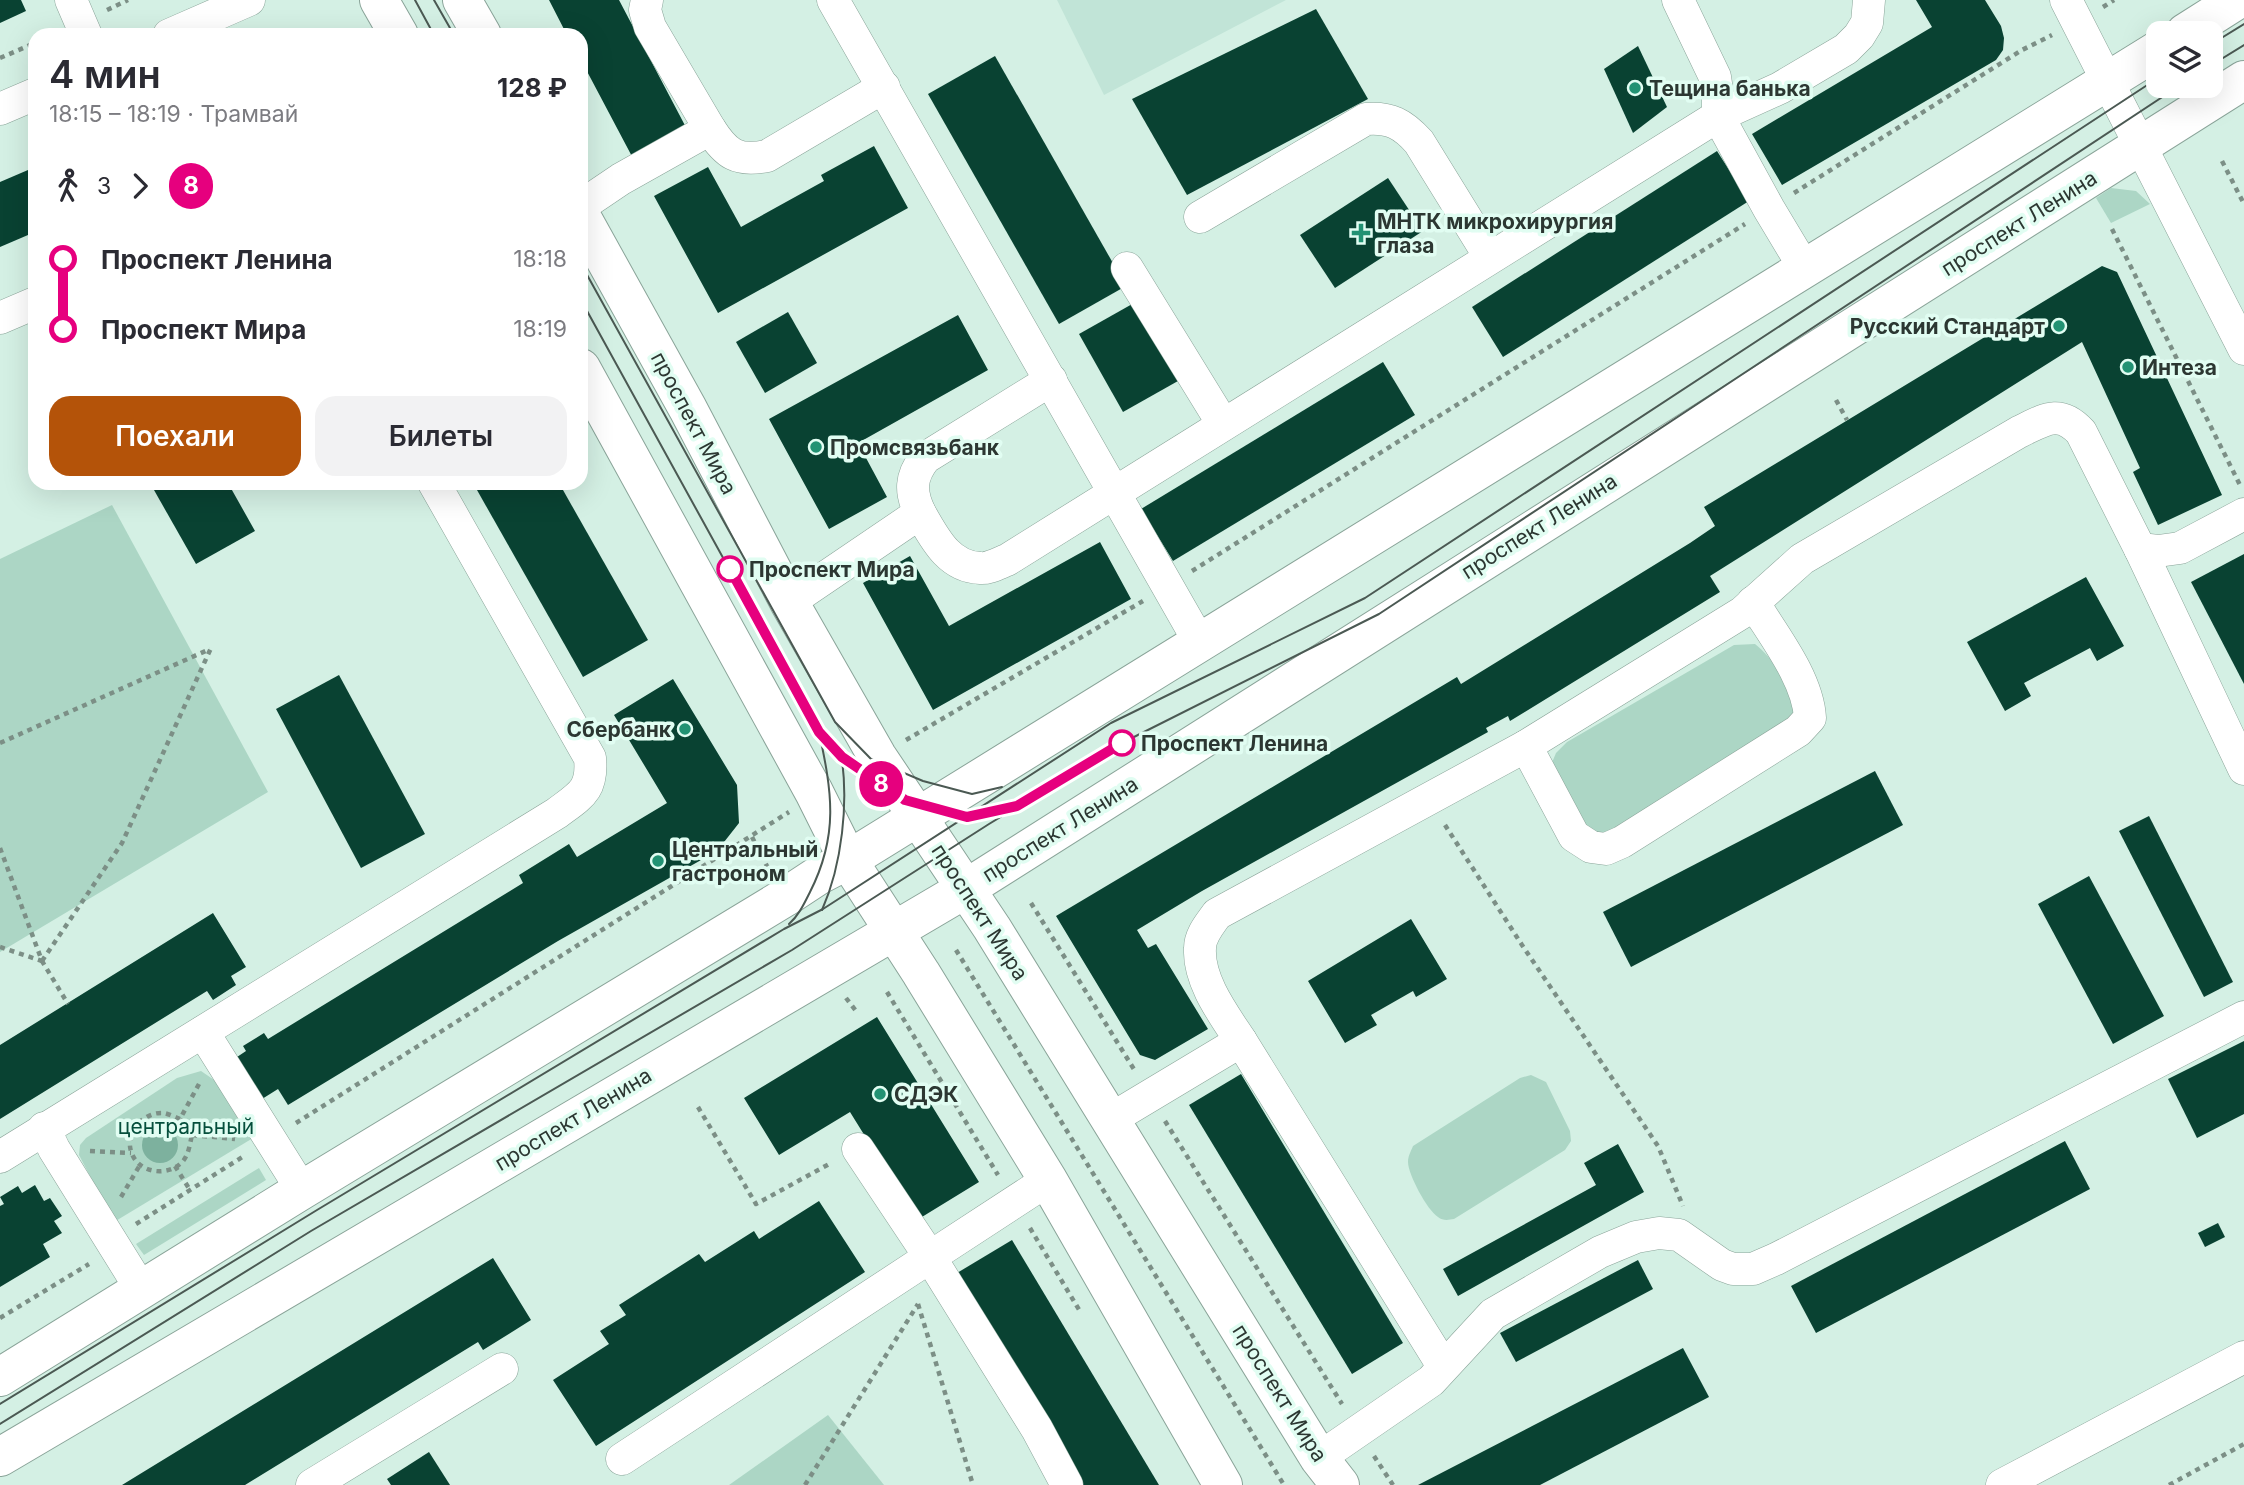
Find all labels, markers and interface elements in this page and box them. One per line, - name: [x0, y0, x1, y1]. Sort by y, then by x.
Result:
- map controls: [2146, 21, 2223, 98]
- button: layers: [2146, 21, 2223, 98]
- text: 4 мин: [49, 51, 161, 97]
- text: 128 ₽: [497, 72, 567, 103]
- place label: Тещина банька: [1649, 76, 1811, 101]
- marker: Тещина банька: [1627, 80, 1643, 96]
- text: 18:15 – 18:19 · Трамвай: [49, 100, 298, 128]
- street label: проспект Ленина: [1937, 165, 2101, 281]
- icon: walk: [49, 167, 87, 205]
- icon: forward: [121, 167, 159, 205]
- text: 8: [183, 171, 199, 200]
- text: 3: [97, 172, 111, 200]
- place label: МНТК микрохирургия глаза: [1377, 209, 1613, 258]
- marker: МНТК микрохирургия глаза: [1351, 223, 1371, 243]
- text: Проспект Ленина: [101, 244, 333, 275]
- text: 18:18: [513, 245, 567, 273]
- text: Проспект Мира: [101, 314, 306, 345]
- place label: Русский Стандарт: [1850, 314, 2045, 339]
- text: 18:19: [513, 315, 567, 343]
- marker: Русский Стандарт: [2051, 318, 2067, 334]
- street label: проспект Мира: [646, 348, 742, 498]
- place label: Интеза: [2142, 355, 2217, 380]
- marker: Интеза: [2120, 359, 2136, 375]
- button: Поехали: [49, 396, 301, 476]
- button: Билеты: [315, 396, 567, 476]
- place label: Промсвязьбанк: [830, 435, 1000, 460]
- marker: Промсвязьбанк: [808, 439, 824, 455]
- street label: проспект Ленина: [1457, 468, 1621, 584]
- marker: Проспект Мира: [717, 556, 743, 582]
- place label: Проспект Мира: [749, 557, 915, 582]
- place label: Сбербанк: [567, 717, 672, 742]
- marker: Сбербанк: [677, 721, 693, 737]
- marker: Проспект Ленина: [1109, 730, 1135, 756]
- place label: Проспект Ленина: [1141, 731, 1328, 756]
- line badge: 8: [858, 761, 904, 807]
- text: 8: [873, 769, 889, 798]
- street label: проспект Ленина: [978, 771, 1142, 887]
- place label: Центральный гастроном: [672, 837, 818, 886]
- street label: проспект Мира: [927, 839, 1033, 985]
- marker: Центральный гастроном: [650, 853, 666, 869]
- street label: проспект Ленина: [490, 1062, 656, 1176]
- place label: СДЭК: [894, 1082, 958, 1107]
- marker: СДЭК: [872, 1086, 888, 1102]
- park label: центральный: [118, 1114, 254, 1139]
- street label: проспект Мира: [1228, 1320, 1332, 1466]

